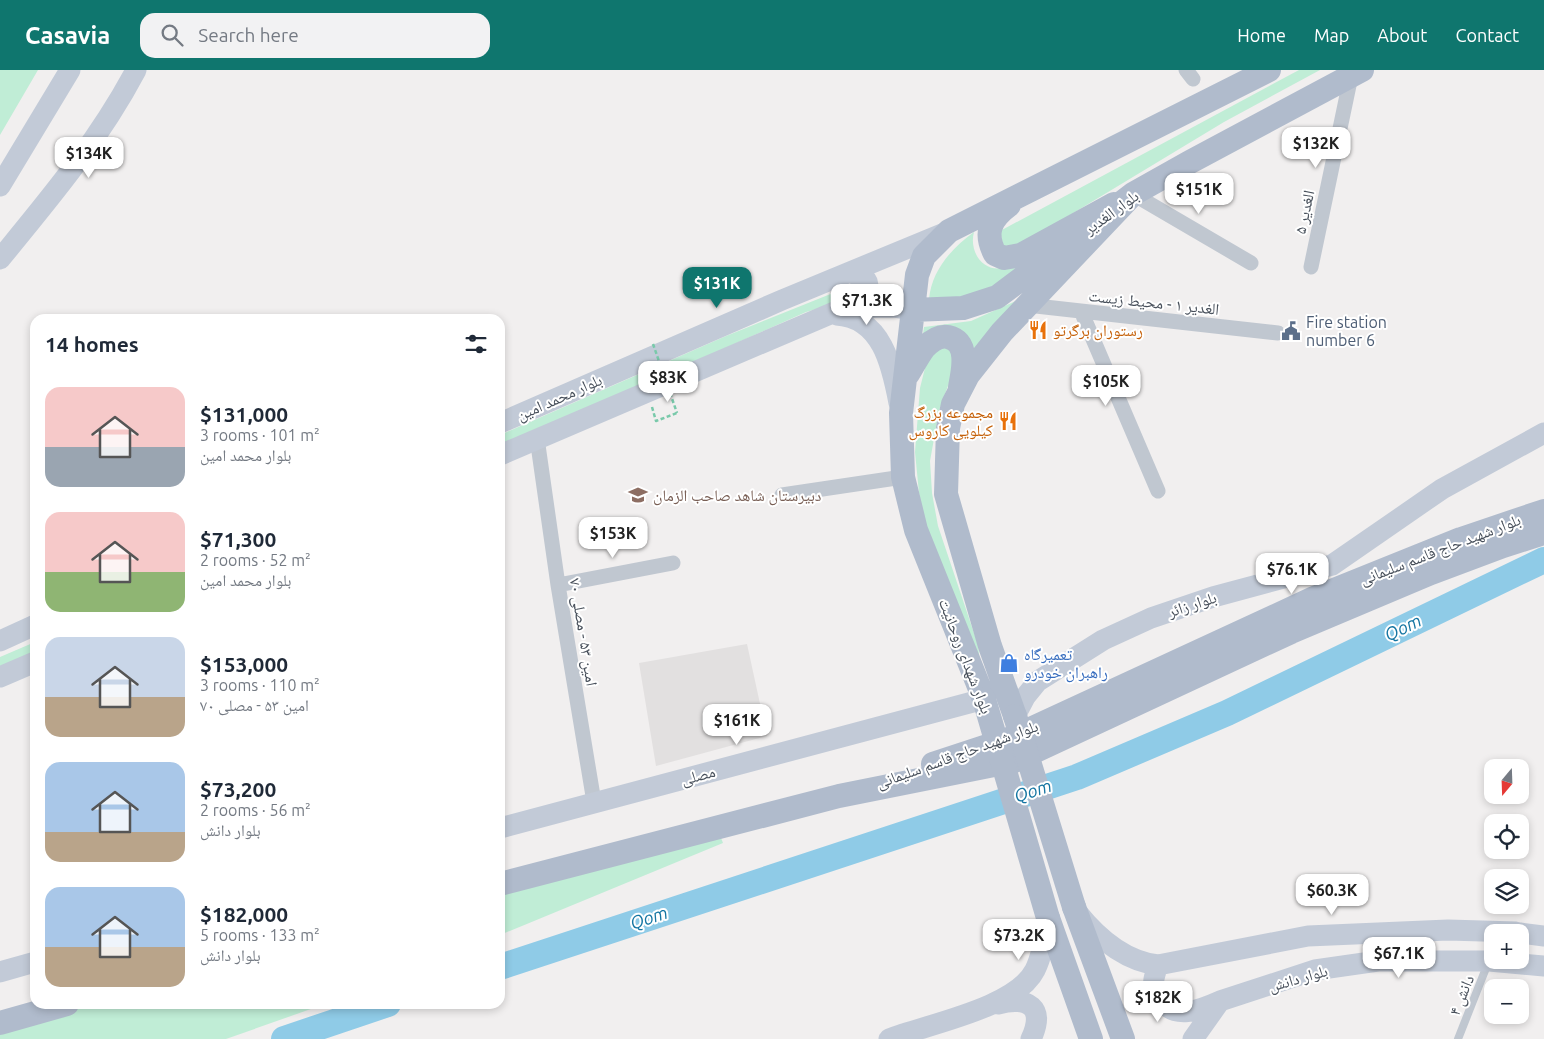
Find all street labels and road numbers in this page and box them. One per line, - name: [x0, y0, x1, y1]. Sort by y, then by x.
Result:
- street label: بلوار الغدیر: [1079, 186, 1142, 239]
- street label: الغدیر ۵: [1291, 189, 1318, 236]
- street label: الغدیر ۱ - محیط زیست: [1088, 286, 1220, 319]
- street label: بلوار محمد امین: [514, 370, 605, 426]
- street label: بلوار شهید حاج قاسم سلیمانی: [1357, 510, 1524, 590]
- street label: امین ۵۳ - مصلی ۷۰: [565, 577, 601, 688]
- street label: بلوار زائر: [1164, 588, 1219, 622]
- street label: بلوار شهدای روحانیت: [934, 596, 996, 717]
- street label: بلوار شهید حاج قاسم سلیمانی: [874, 716, 1041, 794]
- street label: مصلی: [679, 762, 718, 790]
- street label: بلوار دانش: [1266, 961, 1330, 997]
- street label: دانش ۴: [1445, 972, 1479, 1019]

